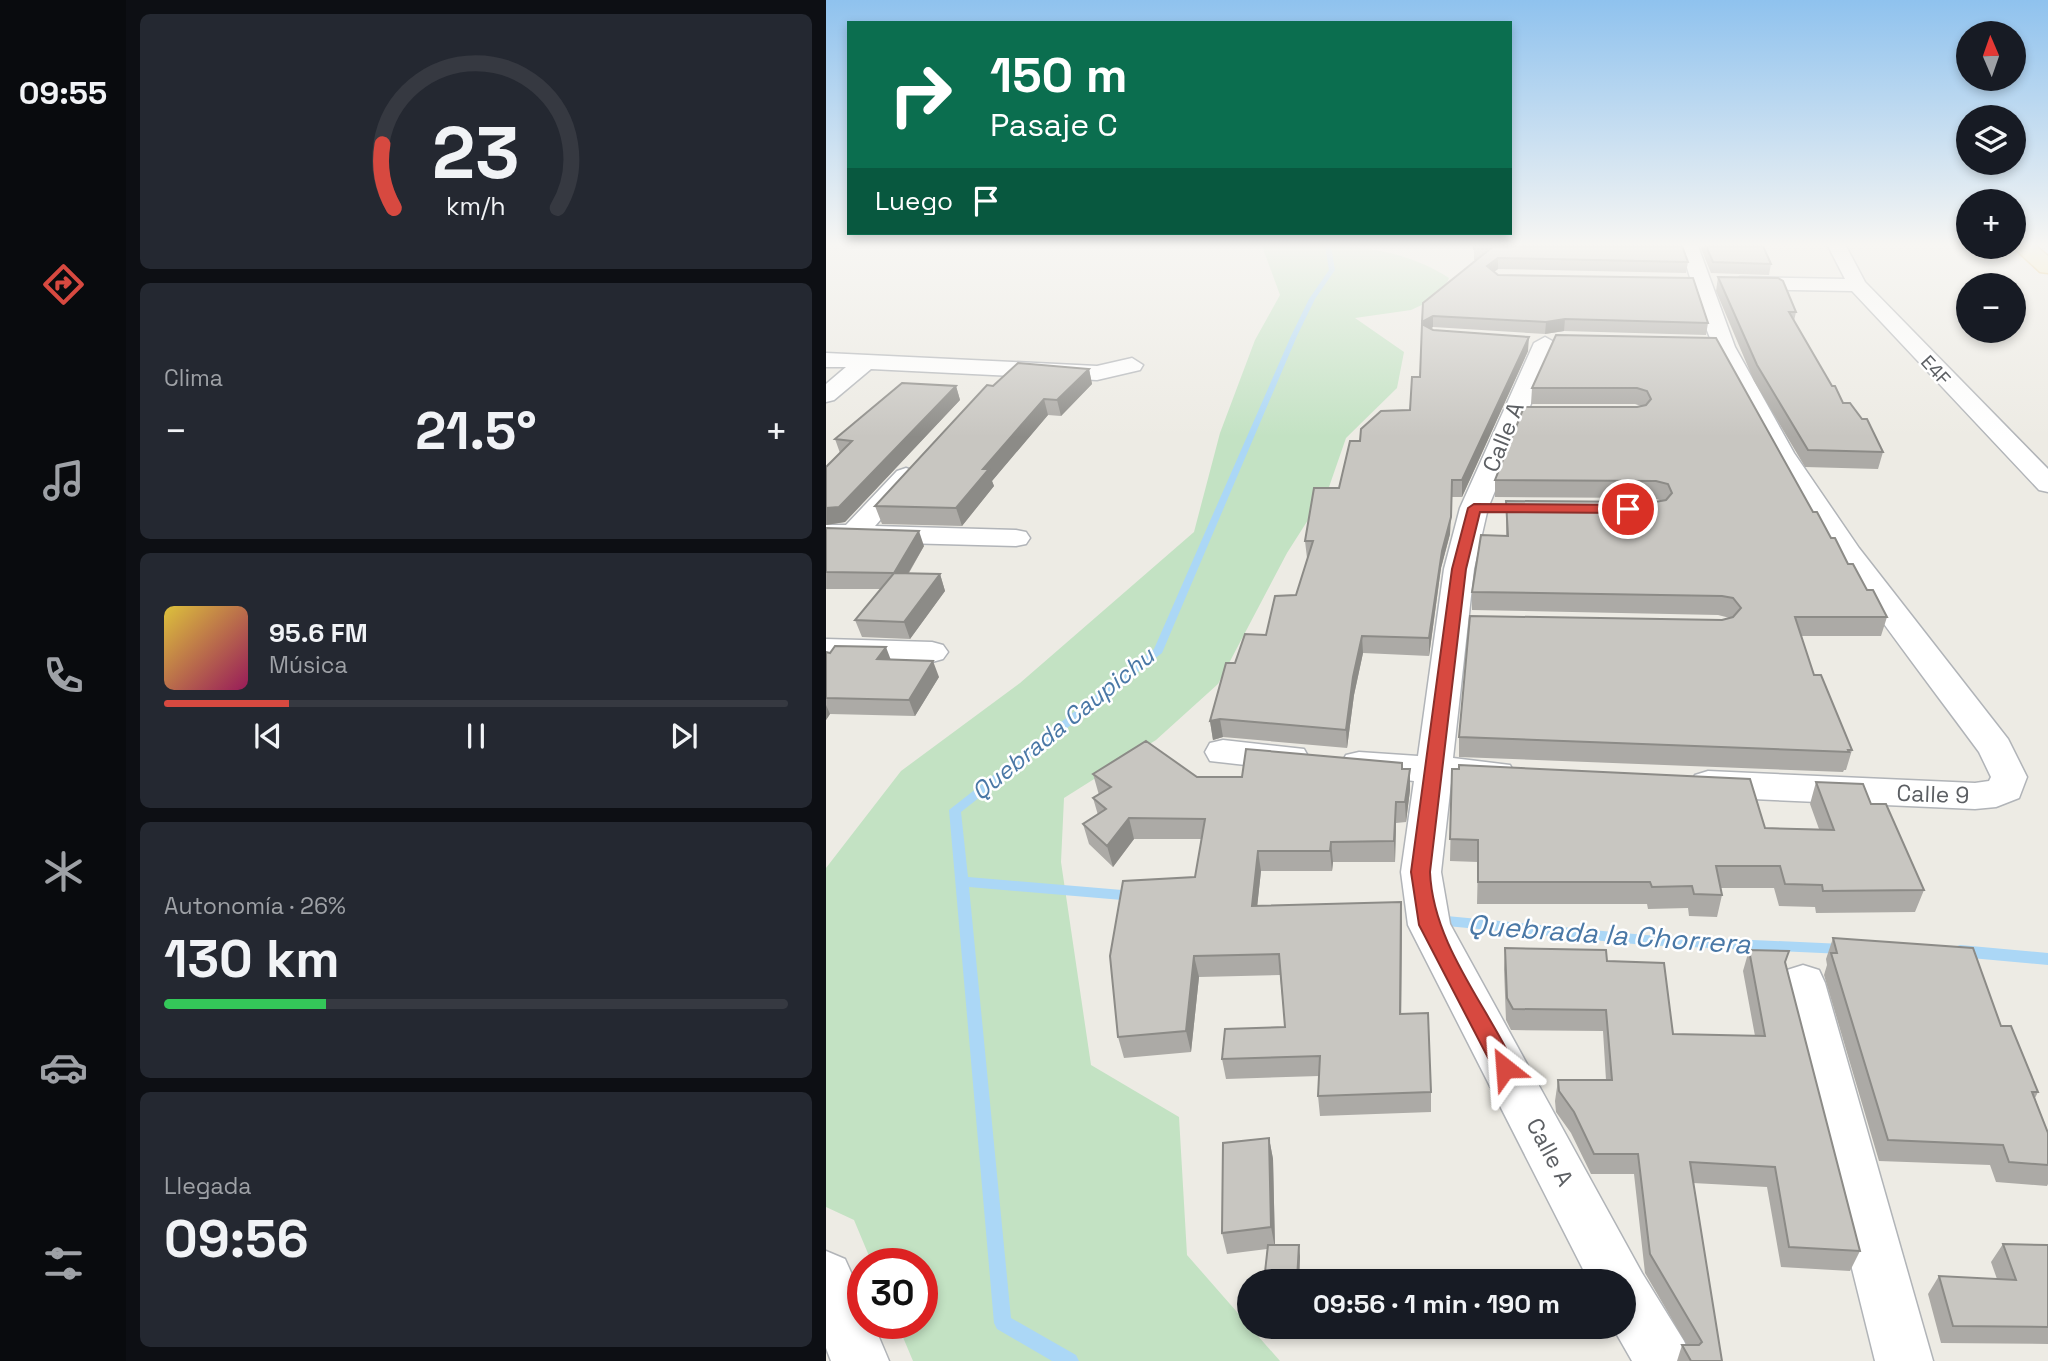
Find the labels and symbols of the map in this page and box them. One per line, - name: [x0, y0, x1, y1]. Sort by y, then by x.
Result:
- north arrow: [1956, 21, 2026, 91]
- street label: E4F: [1915, 350, 1956, 391]
- street label: Calle A: [1475, 398, 1531, 476]
- pin: [1598, 479, 1658, 539]
- water label: Quebrada Caupichu: [965, 639, 1161, 807]
- street label: Calle 9: [1896, 778, 1970, 810]
- water label: Quebrada la Chorrera: [1466, 906, 1753, 962]
- position arrow: [1468, 1031, 1542, 1105]
- street label: Calle A: [1520, 1113, 1580, 1191]
- speed limit sign: 30: [847, 1248, 938, 1339]

